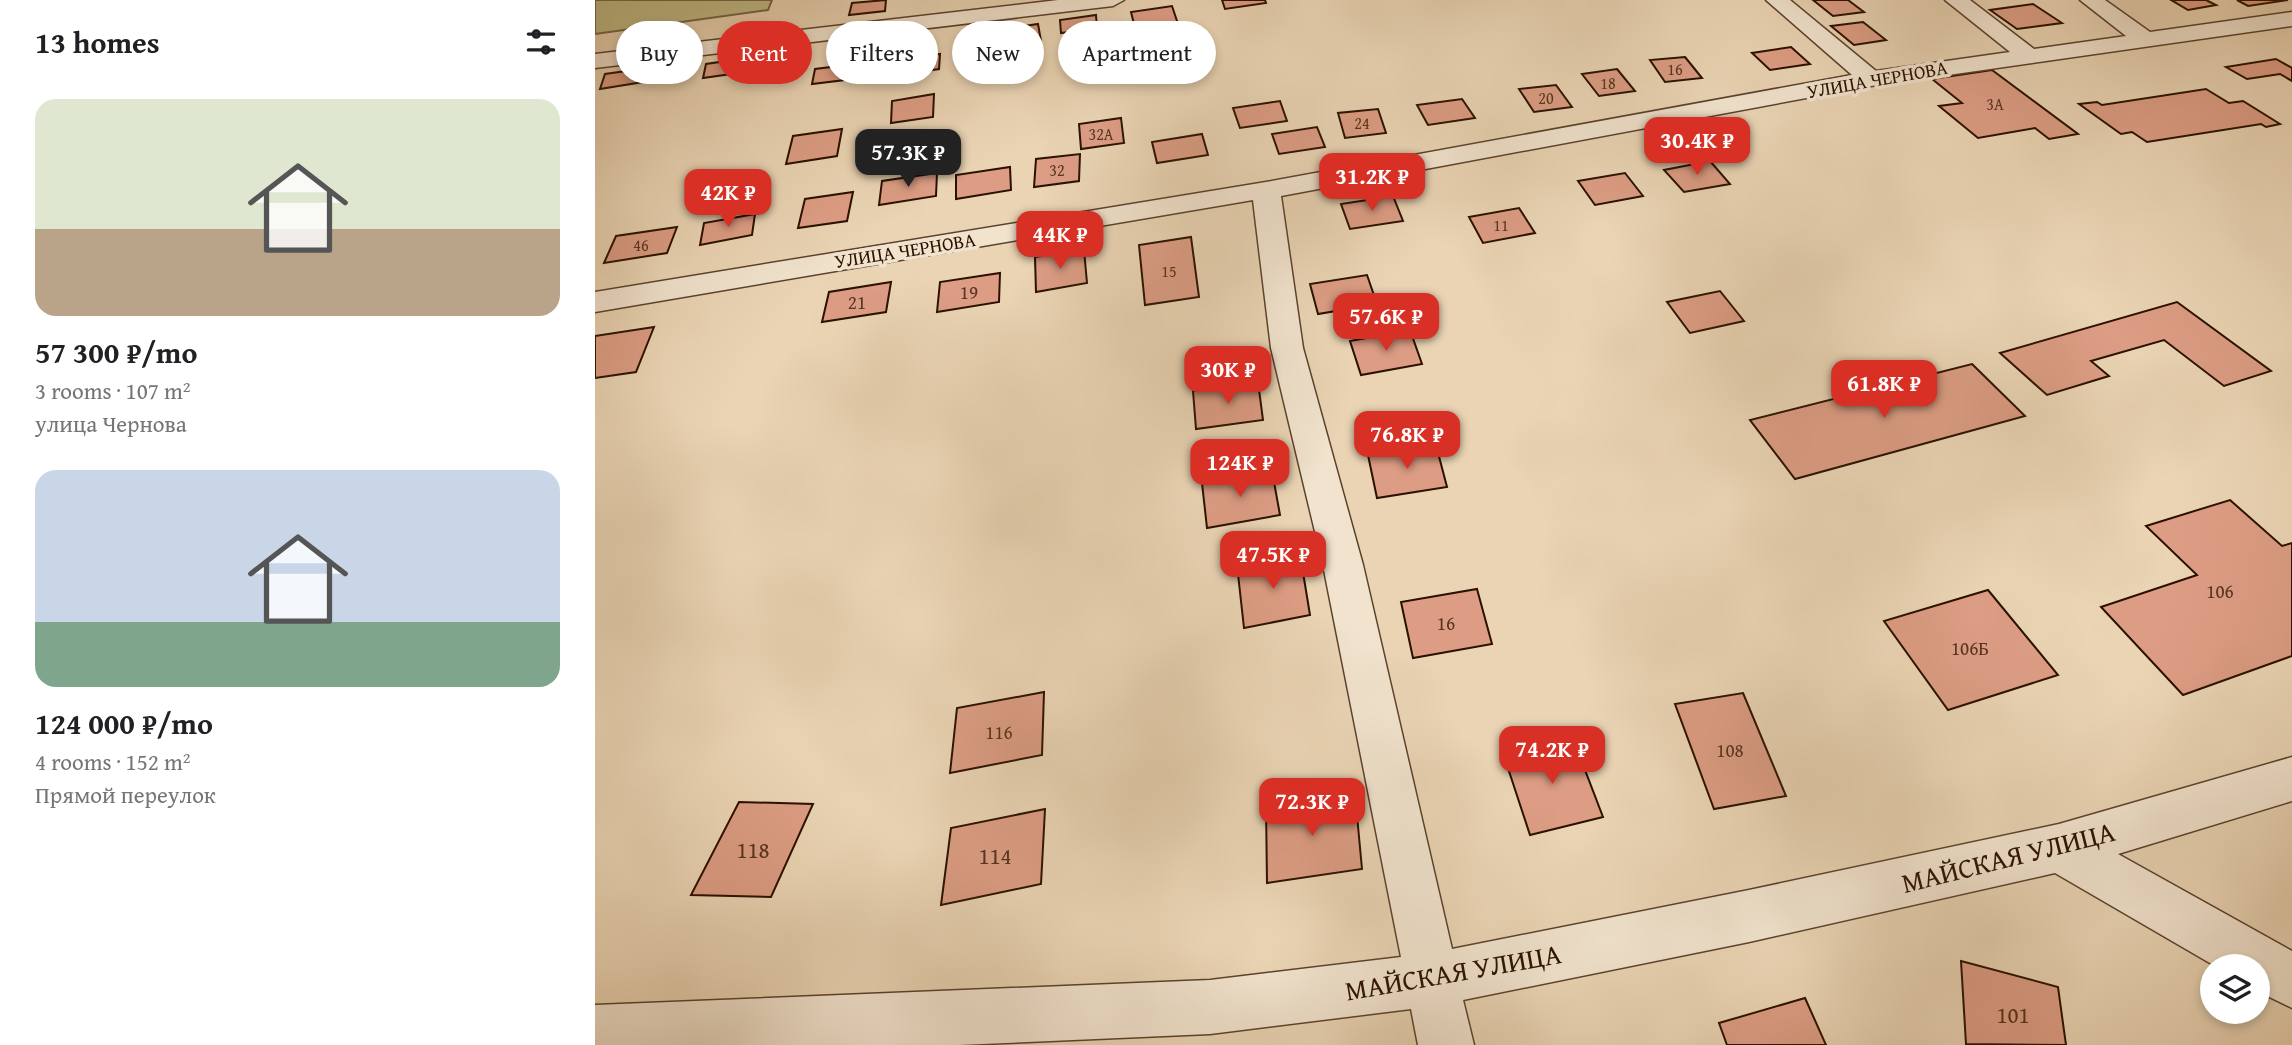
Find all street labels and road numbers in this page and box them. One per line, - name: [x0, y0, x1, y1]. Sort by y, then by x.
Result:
- street label: УЛИЦА ЧЕРНОВА: [1805, 53, 1950, 105]
- street label: УЛИЦА ЧЕРНОВА: [833, 225, 978, 275]
- street label: МАЙСКАЯ УЛИЦА: [1897, 810, 2119, 903]
- street label: МАЙСКАЯ УЛИЦА: [1342, 932, 1564, 1011]

